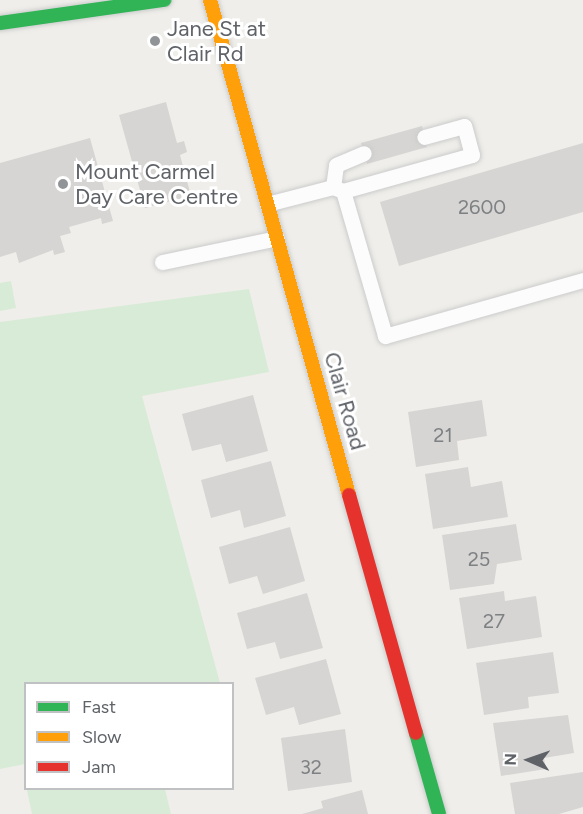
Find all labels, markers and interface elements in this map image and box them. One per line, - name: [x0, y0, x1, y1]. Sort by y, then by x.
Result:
- place label: Jane St at Clair Rd: [167, 15, 266, 66]
- marker: Jane St at Clair Rd: [148, 34, 162, 48]
- place label: Mount Carmel Day Care Centre: [75, 158, 238, 210]
- marker: Mount Carmel Day Care Centre: [56, 177, 70, 191]
- house number: 2600: [458, 195, 506, 219]
- street label: Clair Road: [318, 349, 372, 453]
- house number: 21: [433, 423, 453, 447]
- house number: 25: [468, 547, 490, 571]
- house number: 27: [483, 609, 505, 633]
- legend: [24, 682, 234, 790]
- text: Fast: [82, 696, 116, 718]
- text: Slow: [82, 726, 121, 748]
- north arrow: [499, 730, 559, 790]
- text: N: [501, 753, 520, 766]
- house number: 32: [300, 755, 322, 779]
- text: Jam: [82, 756, 116, 778]

